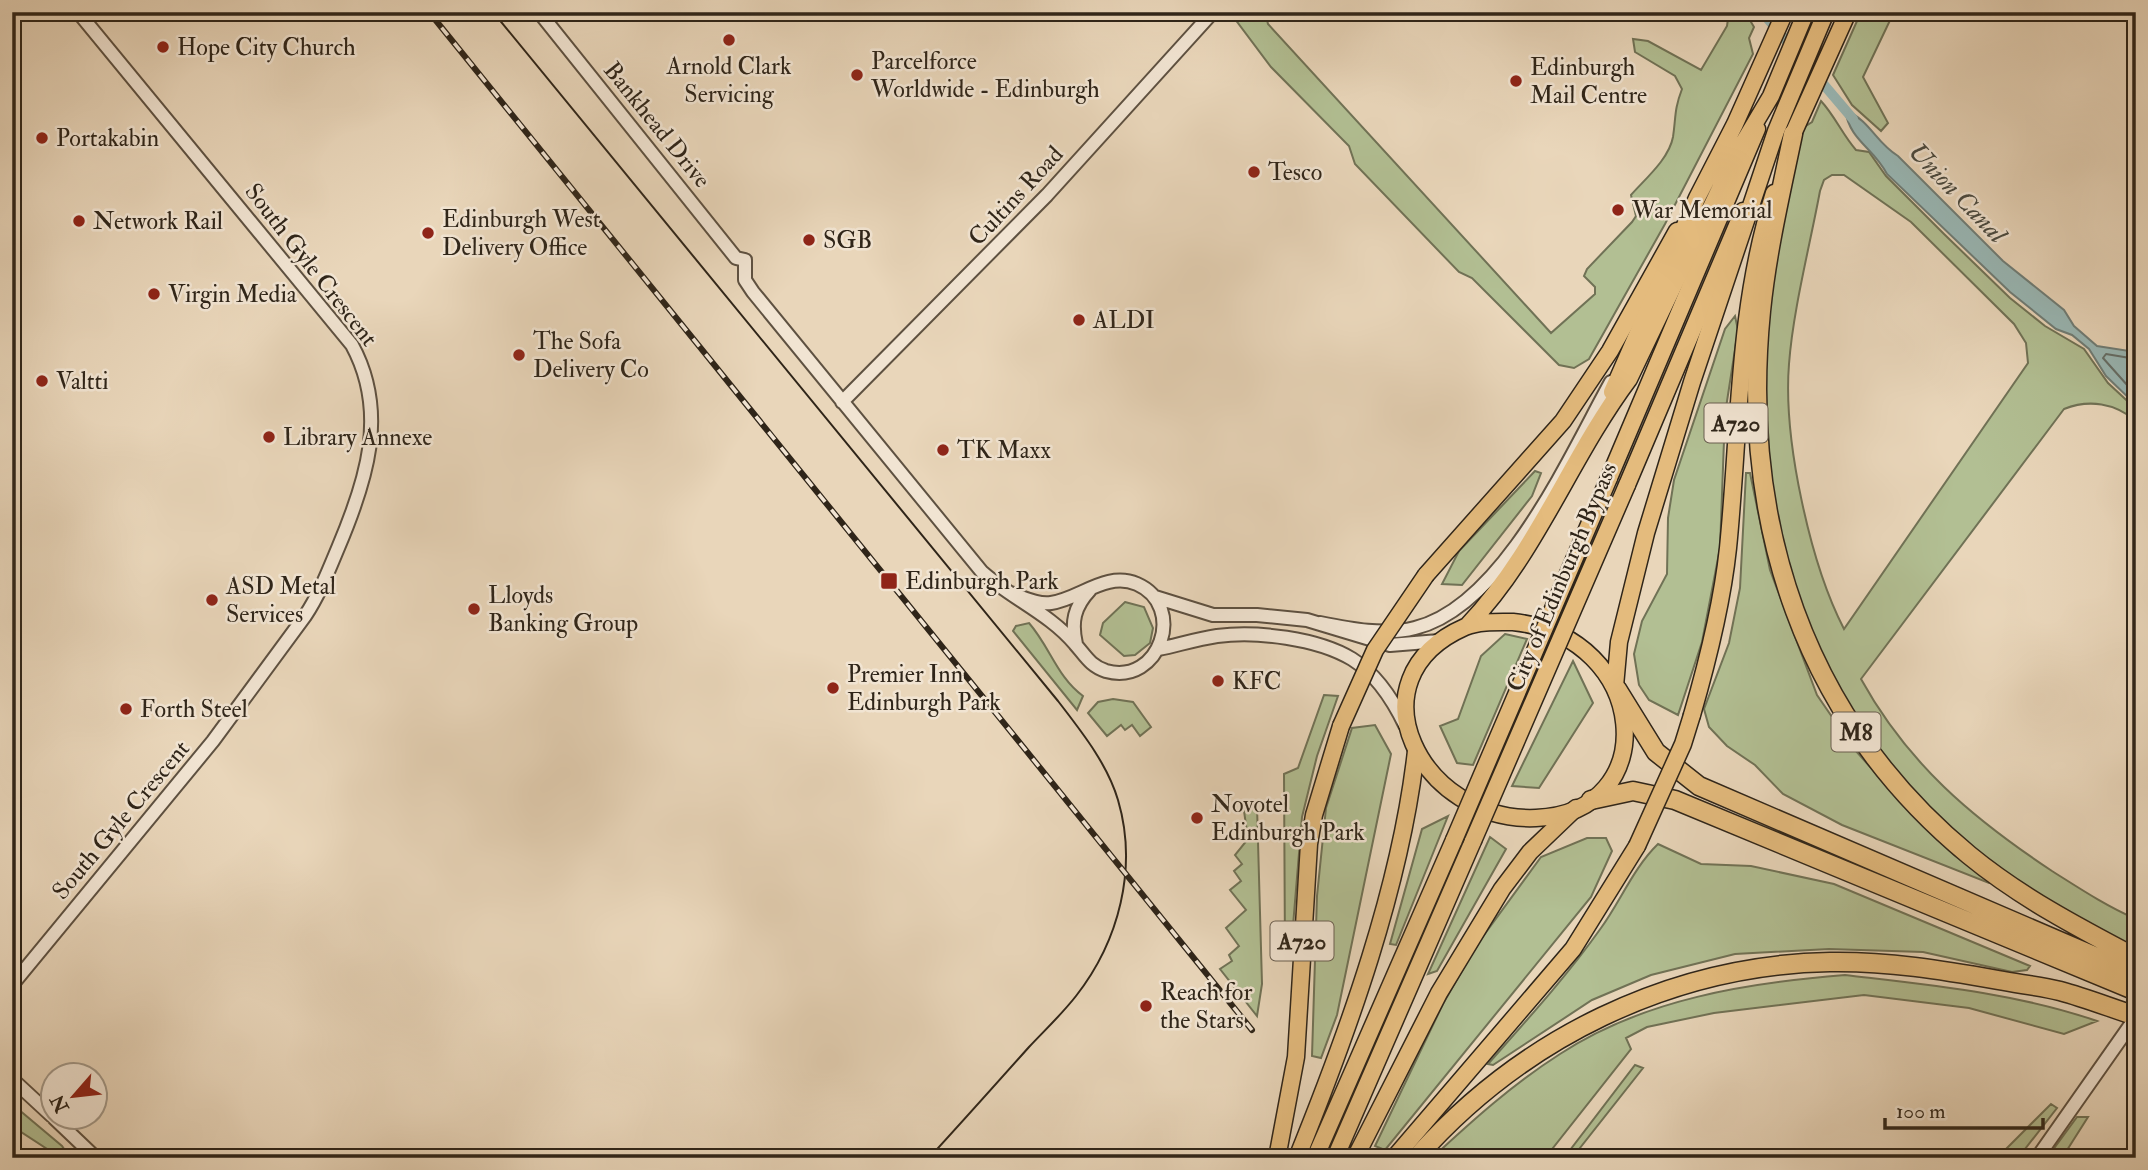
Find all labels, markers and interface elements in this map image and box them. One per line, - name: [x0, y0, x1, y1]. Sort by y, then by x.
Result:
- place label: Hope City Church: [177, 32, 356, 63]
- marker: Arnold Clark Servicing: [721, 32, 737, 48]
- marker: Hope City Church: [155, 39, 171, 55]
- place label: Parcelforce Worldwide - Edinburgh: [870, 46, 1100, 105]
- place label: Arnold Clark Servicing: [666, 51, 792, 110]
- place label: Edinburgh Mail Centre: [1530, 52, 1647, 111]
- street label: Bankhead Drive: [597, 56, 717, 194]
- marker: Parcelforce Worldwide - Edinburgh: [849, 67, 865, 83]
- marker: Edinburgh Mail Centre: [1508, 73, 1524, 89]
- place label: Portakabin: [56, 123, 159, 154]
- marker: Portakabin: [34, 130, 50, 146]
- water label: Union Canal: [1901, 136, 2014, 251]
- street label: Cultins Road: [962, 139, 1070, 253]
- place label: Tesco: [1268, 157, 1322, 188]
- marker: Tesco: [1246, 164, 1262, 180]
- street label: South Gyle Crescent: [238, 177, 384, 353]
- place label: War Memorial: [1631, 195, 1772, 226]
- marker: War Memorial: [1610, 202, 1626, 218]
- place label: Edinburgh West Delivery Office: [442, 204, 601, 263]
- place label: Network Rail: [93, 206, 223, 237]
- marker: Network Rail: [71, 213, 87, 229]
- marker: Edinburgh West Delivery Office: [420, 225, 436, 241]
- place label: SGB: [823, 225, 872, 256]
- marker: SGB: [801, 232, 817, 248]
- place label: Virgin Media: [168, 279, 298, 310]
- marker: Virgin Media: [146, 286, 162, 302]
- place label: ALDI: [1092, 305, 1155, 336]
- marker: ALDI: [1071, 312, 1087, 328]
- place label: The Sofa Delivery Co: [533, 326, 649, 385]
- marker: The Sofa Delivery Co: [511, 347, 527, 363]
- place label: Valtti: [56, 366, 109, 397]
- marker: Valtti: [34, 373, 50, 389]
- road number: A720: [1704, 404, 1768, 442]
- place label: Library Annexe: [283, 422, 432, 453]
- marker: Library Annexe: [261, 429, 277, 445]
- place label: TK Maxx: [957, 435, 1051, 466]
- marker: TK Maxx: [935, 442, 951, 458]
- street label: City of Edinburgh Bypass: [1500, 458, 1624, 696]
- place label: Edinburgh Park: [905, 566, 1059, 597]
- place label: ASD Metal Services: [225, 571, 336, 630]
- marker: Edinburgh Park: [879, 571, 899, 591]
- place label: Lloyds Banking Group: [488, 580, 638, 639]
- marker: ASD Metal Services: [204, 592, 220, 608]
- marker: Lloyds Banking Group: [466, 601, 482, 617]
- place label: Premier Inn Edinburgh Park: [847, 659, 1001, 718]
- place label: KFC: [1232, 666, 1281, 697]
- marker: KFC: [1210, 673, 1226, 689]
- marker: Premier Inn Edinburgh Park: [825, 680, 841, 696]
- place label: Forth Steel: [140, 694, 248, 725]
- marker: Forth Steel: [118, 701, 134, 717]
- road number: M8: [1832, 712, 1881, 752]
- street label: South Gyle Crescent: [45, 734, 197, 906]
- place label: Novotel Edinburgh Park: [1211, 789, 1365, 848]
- marker: Novotel Edinburgh Park: [1189, 810, 1205, 826]
- road number: A720: [1270, 922, 1334, 960]
- place label: Reach for the Stars: [1160, 977, 1252, 1036]
- marker: Reach for the Stars: [1138, 998, 1154, 1014]
- north arrow: [38, 1062, 108, 1132]
- scale bar: [1885, 1086, 2043, 1130]
- text: N: [45, 1089, 75, 1118]
- text: 100 m: [1896, 1098, 1946, 1125]

